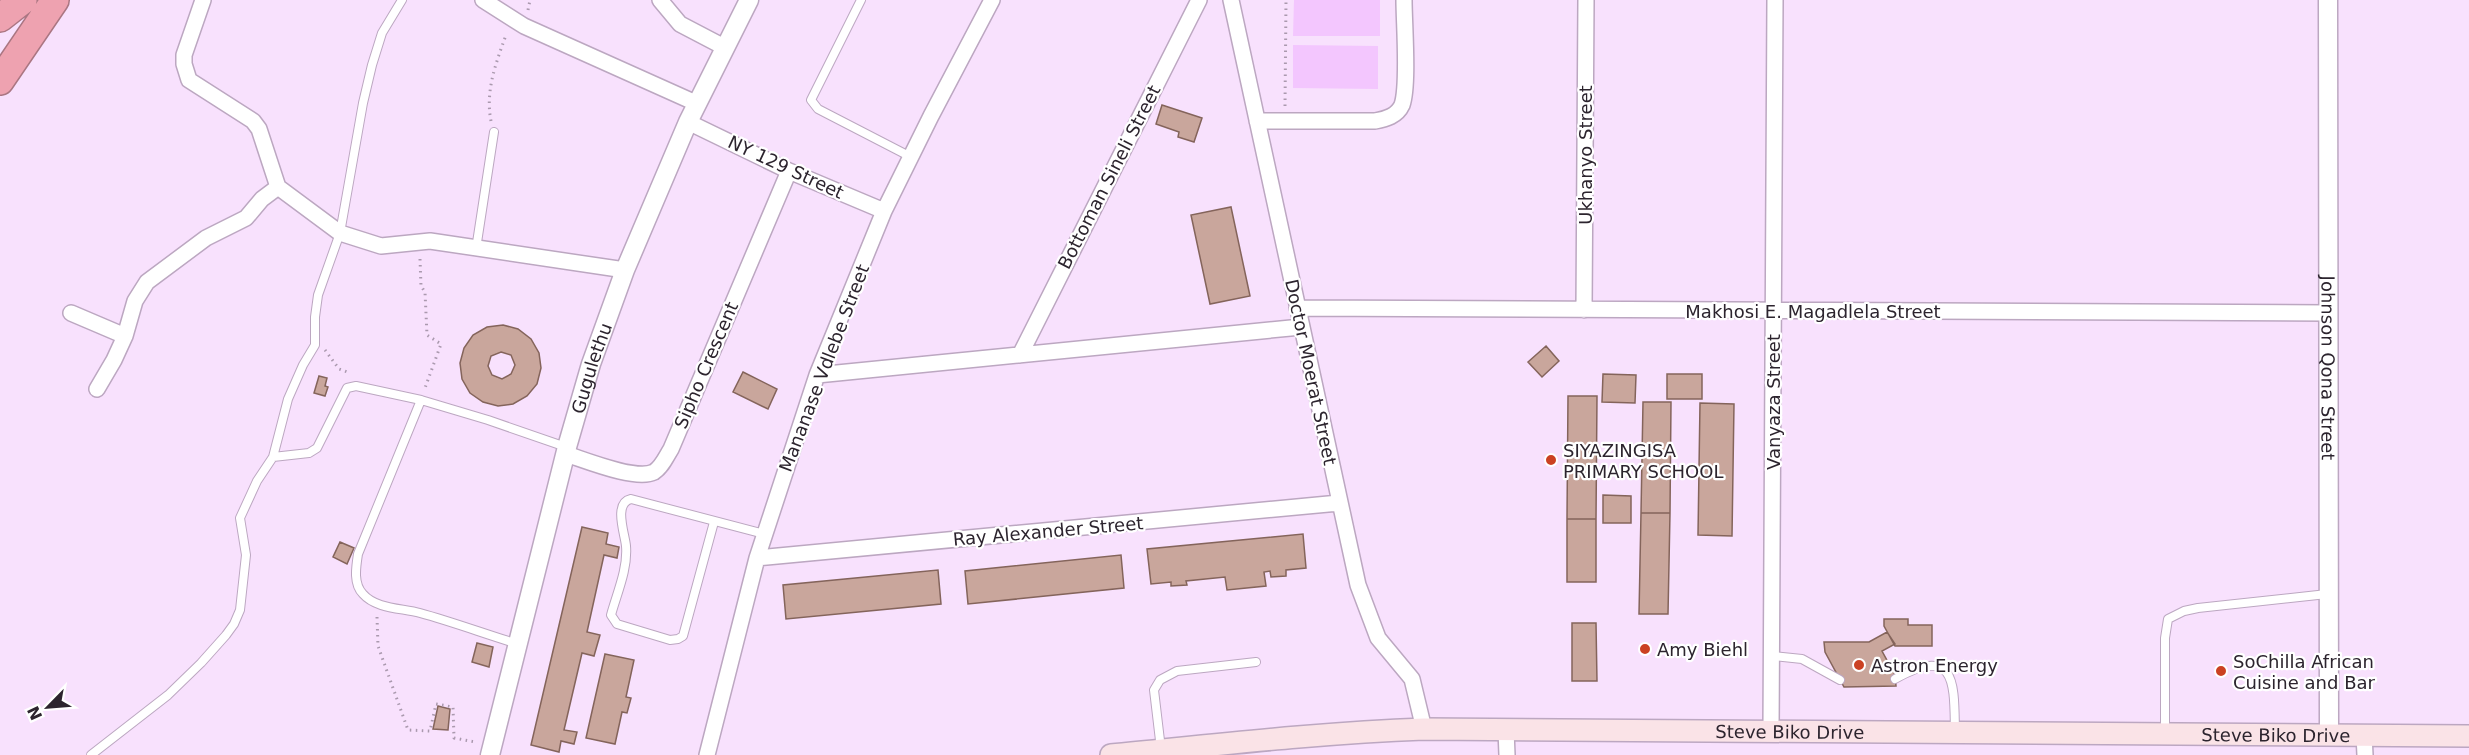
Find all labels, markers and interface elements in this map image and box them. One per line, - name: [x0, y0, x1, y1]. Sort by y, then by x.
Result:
- street label: Bottoman Sineli Street: [1053, 82, 1165, 272]
- street label: Ukhanyo Street: [1575, 85, 1596, 225]
- street label: NY 129 Street: [725, 131, 847, 203]
- street label: Mananase Vdlebe Street: [775, 261, 873, 475]
- street label: Johnson Qona Street: [2318, 275, 2339, 460]
- street label: Doctor Moerat Street: [1281, 277, 1341, 467]
- street label: Sipho Crescent: [670, 299, 742, 431]
- street label: Makhosi E. Magadlela Street: [1685, 301, 1941, 322]
- street label: Gugulethu: [567, 320, 616, 416]
- street label: Vanyaza Street: [1763, 334, 1784, 470]
- place label: SIYAZINGISA PRIMARY SCHOOL: [1563, 440, 1723, 482]
- marker: SIYAZINGISA PRIMARY SCHOOL: [1544, 453, 1558, 467]
- street label: Ray Alexander Street: [952, 512, 1144, 550]
- place label: Amy Biehl: [1657, 639, 1748, 660]
- marker: Amy Biehl: [1638, 642, 1652, 656]
- place label: SoChilla African Cuisine and Bar: [2233, 651, 2376, 693]
- place label: Astron Energy: [1871, 655, 1998, 676]
- marker: Astron Energy: [1852, 658, 1866, 672]
- marker: SoChilla African Cuisine and Bar: [2214, 664, 2228, 678]
- north arrow: [18, 677, 78, 737]
- text: N: [23, 703, 46, 723]
- street label: Steve Biko Drive: [1715, 720, 1864, 742]
- street label: Steve Biko Drive: [2201, 724, 2350, 746]

